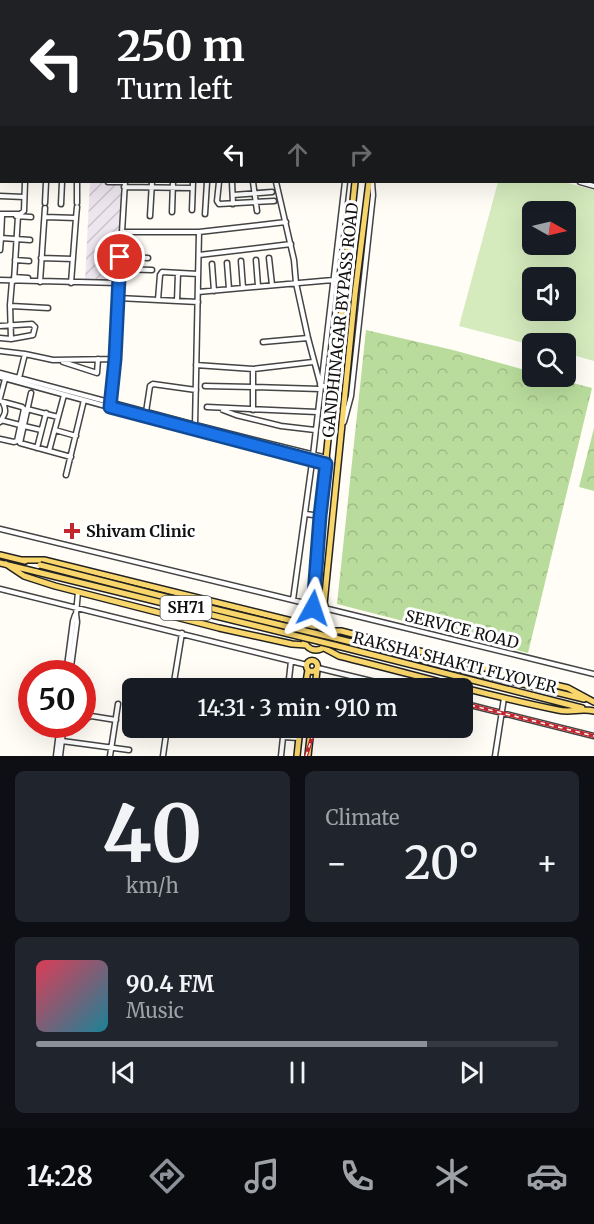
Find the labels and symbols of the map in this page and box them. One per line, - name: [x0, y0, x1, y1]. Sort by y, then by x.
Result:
- north arrow: [522, 201, 576, 255]
- street label: GANDHINAGAR BYPASS ROAD: [318, 202, 362, 438]
- pin: [94, 231, 145, 282]
- place label: Shivam Clinic: [86, 521, 195, 541]
- marker: Shivam Clinic: [63, 522, 81, 540]
- position arrow: [281, 576, 345, 640]
- road number: SH71: [160, 596, 212, 620]
- street label: SERVICE ROAD: [403, 605, 521, 653]
- street label: RAKSHA SHAKTI FLYOVER: [351, 627, 560, 697]
- speed limit sign: 50: [18, 660, 96, 738]

